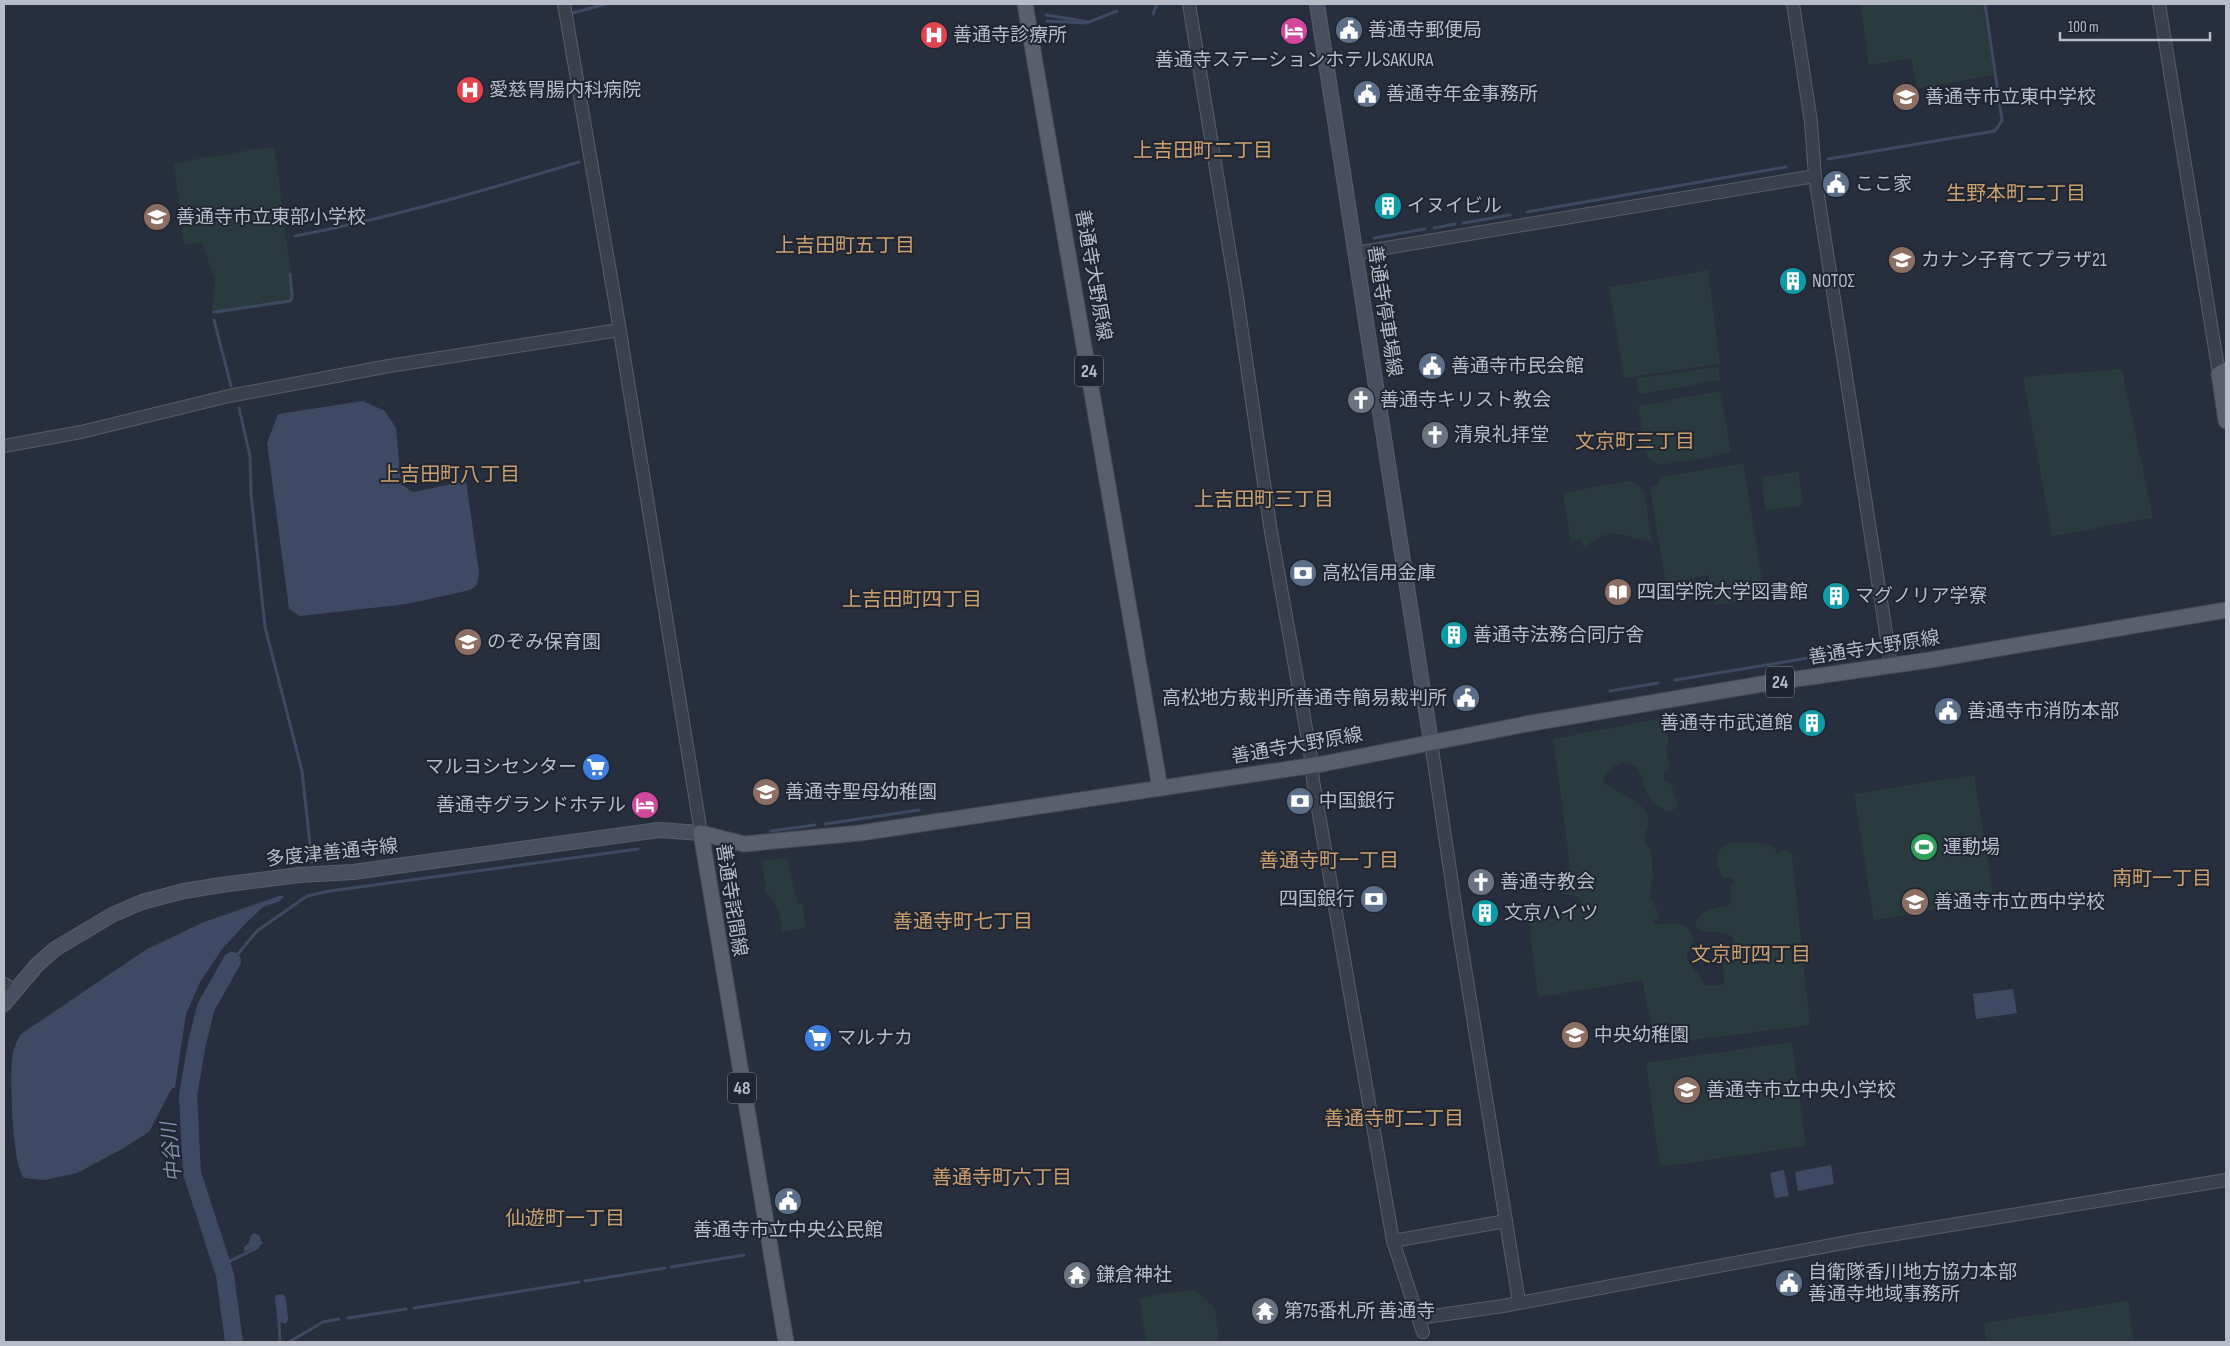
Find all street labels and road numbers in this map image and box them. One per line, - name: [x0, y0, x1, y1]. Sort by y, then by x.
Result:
- street label: 善通寺大野原線: [1070, 208, 1116, 342]
- street label: 善通寺停車場線: [1362, 244, 1406, 378]
- road number: 24: [1075, 356, 1103, 386]
- street label: 善通寺大野原線: [1807, 626, 1941, 670]
- road number: 24: [1766, 666, 1794, 698]
- street label: 善通寺大野原線: [1230, 723, 1364, 769]
- street label: 多度津善通寺線: [265, 835, 399, 871]
- street label: 善通寺詫間線: [711, 842, 751, 958]
- road number: 48: [728, 1072, 756, 1104]

